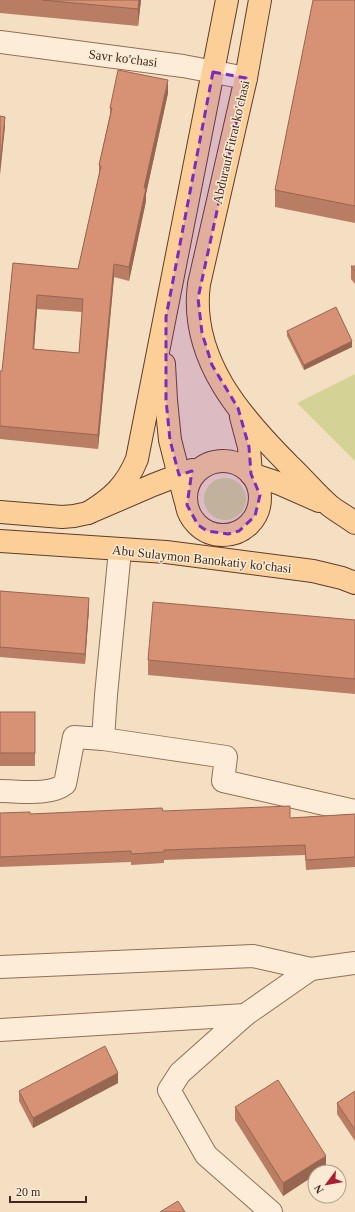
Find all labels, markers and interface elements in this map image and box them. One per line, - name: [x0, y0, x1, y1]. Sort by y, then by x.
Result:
- street label: Savr ko'chasi: [88, 46, 159, 70]
- street label: Abdurauf Fitrat ko'chasi: [209, 78, 253, 205]
- street label: Abu Sulaymon Banokatiy ko'chasi: [112, 542, 293, 576]
- north arrow: [307, 1164, 347, 1204]
- scale bar: [10, 1178, 86, 1204]
- text: N: [311, 1183, 326, 1196]
- text: 20 m: [16, 1185, 41, 1199]

